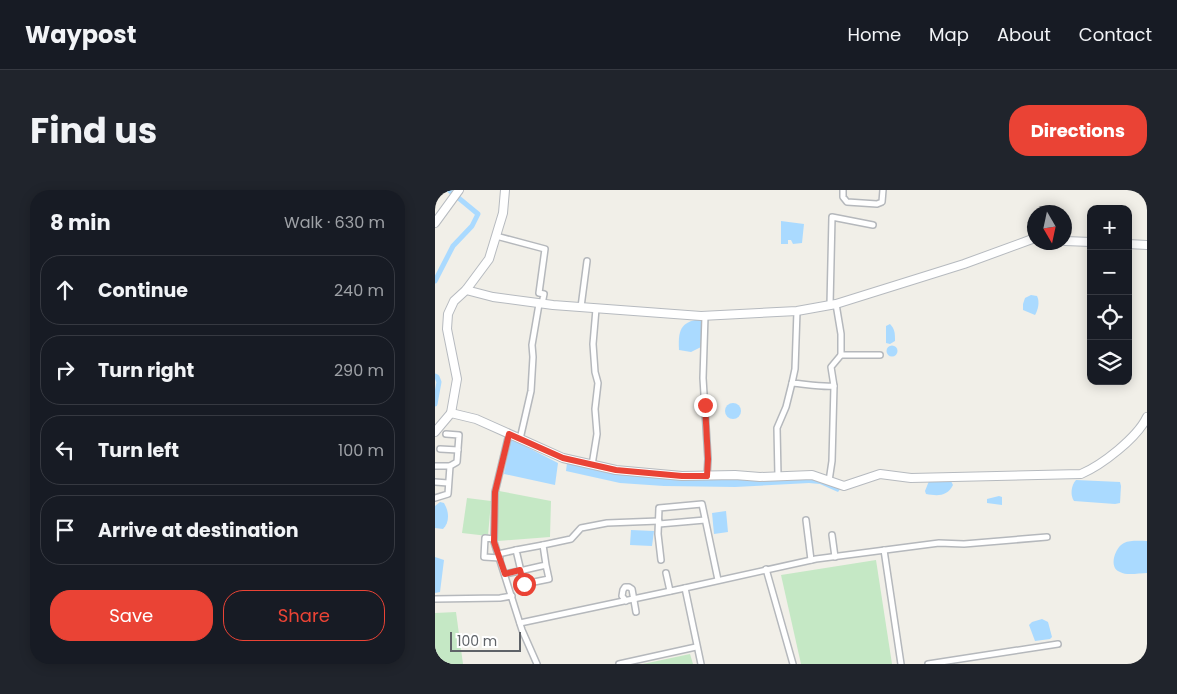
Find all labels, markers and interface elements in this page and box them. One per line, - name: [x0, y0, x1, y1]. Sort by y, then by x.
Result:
- text: Waypost: [25, 18, 136, 51]
- text: Home: [847, 22, 901, 47]
- text: Map: [929, 22, 969, 47]
- text: About: [997, 22, 1051, 47]
- text: Contact: [1079, 22, 1152, 47]
- button: Directions: [1009, 105, 1147, 156]
- text: Find us: [30, 106, 157, 155]
- north arrow: [1027, 205, 1072, 250]
- map controls: [1087, 205, 1132, 385]
- button: +: [1087, 205, 1132, 250]
- text: 8 min: [50, 208, 111, 237]
- text: Walk · 630 m: [284, 211, 385, 234]
- button: −: [1087, 250, 1132, 295]
- icon: ahead: [51, 276, 79, 304]
- text: Continue: [98, 277, 188, 304]
- text: 240 m: [334, 279, 384, 302]
- button: locate: [1087, 295, 1132, 340]
- button: layers: [1087, 340, 1132, 385]
- icon: right: [51, 356, 79, 384]
- text: Turn right: [98, 357, 194, 384]
- text: 290 m: [334, 359, 384, 382]
- route end: [694, 394, 717, 417]
- icon: left: [51, 436, 79, 464]
- text: Turn left: [98, 437, 179, 464]
- text: 100 m: [338, 439, 384, 462]
- icon: arrive: [51, 516, 79, 544]
- text: Arrive at destination: [98, 517, 299, 544]
- route start: [513, 573, 536, 596]
- button: Save: [50, 590, 213, 641]
- button: Share: [223, 590, 385, 641]
- scale bar: [450, 629, 521, 652]
- text: 100 m: [457, 631, 497, 651]

